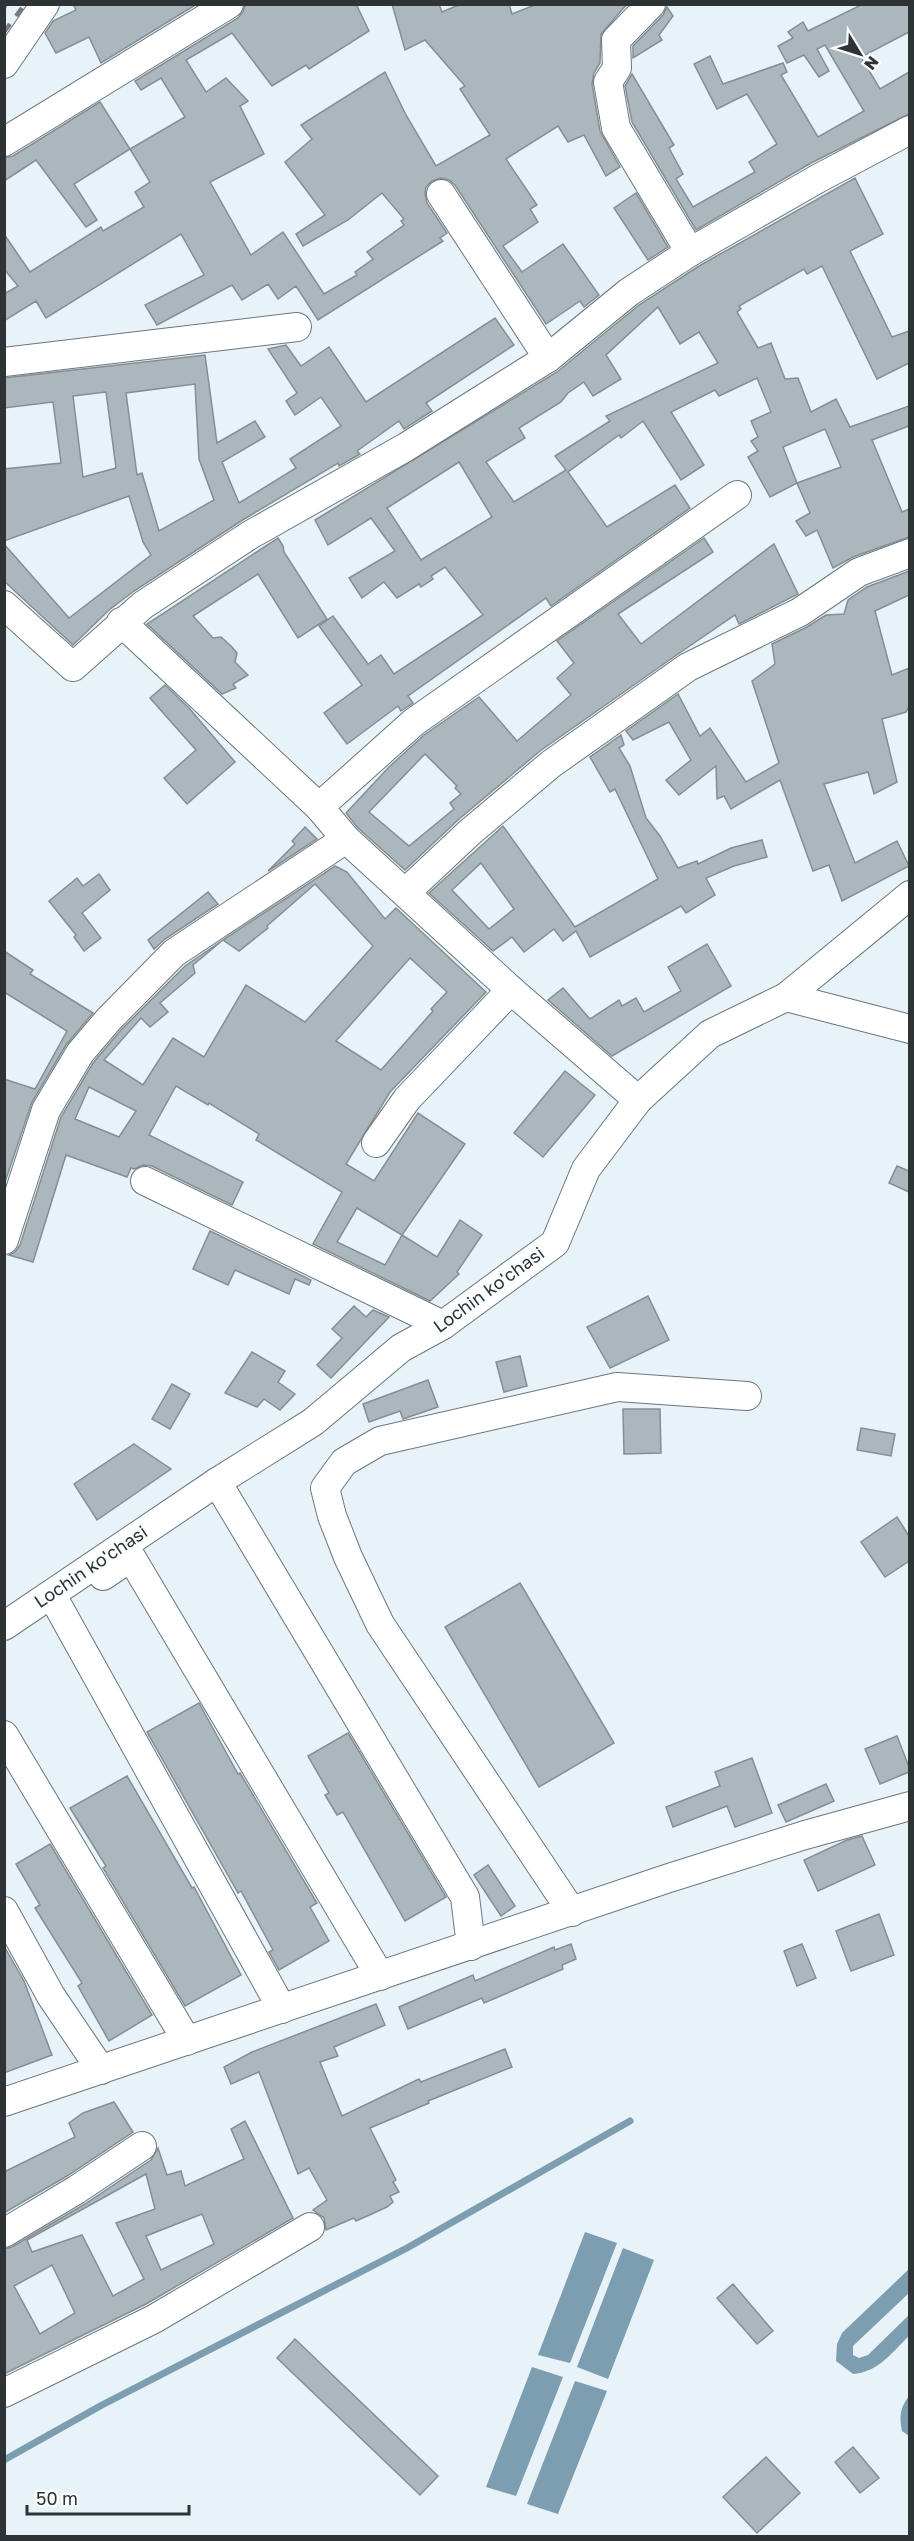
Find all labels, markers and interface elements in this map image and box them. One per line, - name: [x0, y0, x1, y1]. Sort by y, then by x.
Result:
- north arrow: [830, 24, 890, 84]
- text: N: [860, 52, 883, 74]
- street label: Lochin ko'chasi: [429, 1242, 548, 1337]
- street label: Lochin ko'chasi: [30, 1520, 151, 1612]
- scale bar: [27, 2478, 189, 2516]
- text: 50 m: [36, 2487, 78, 2509]

